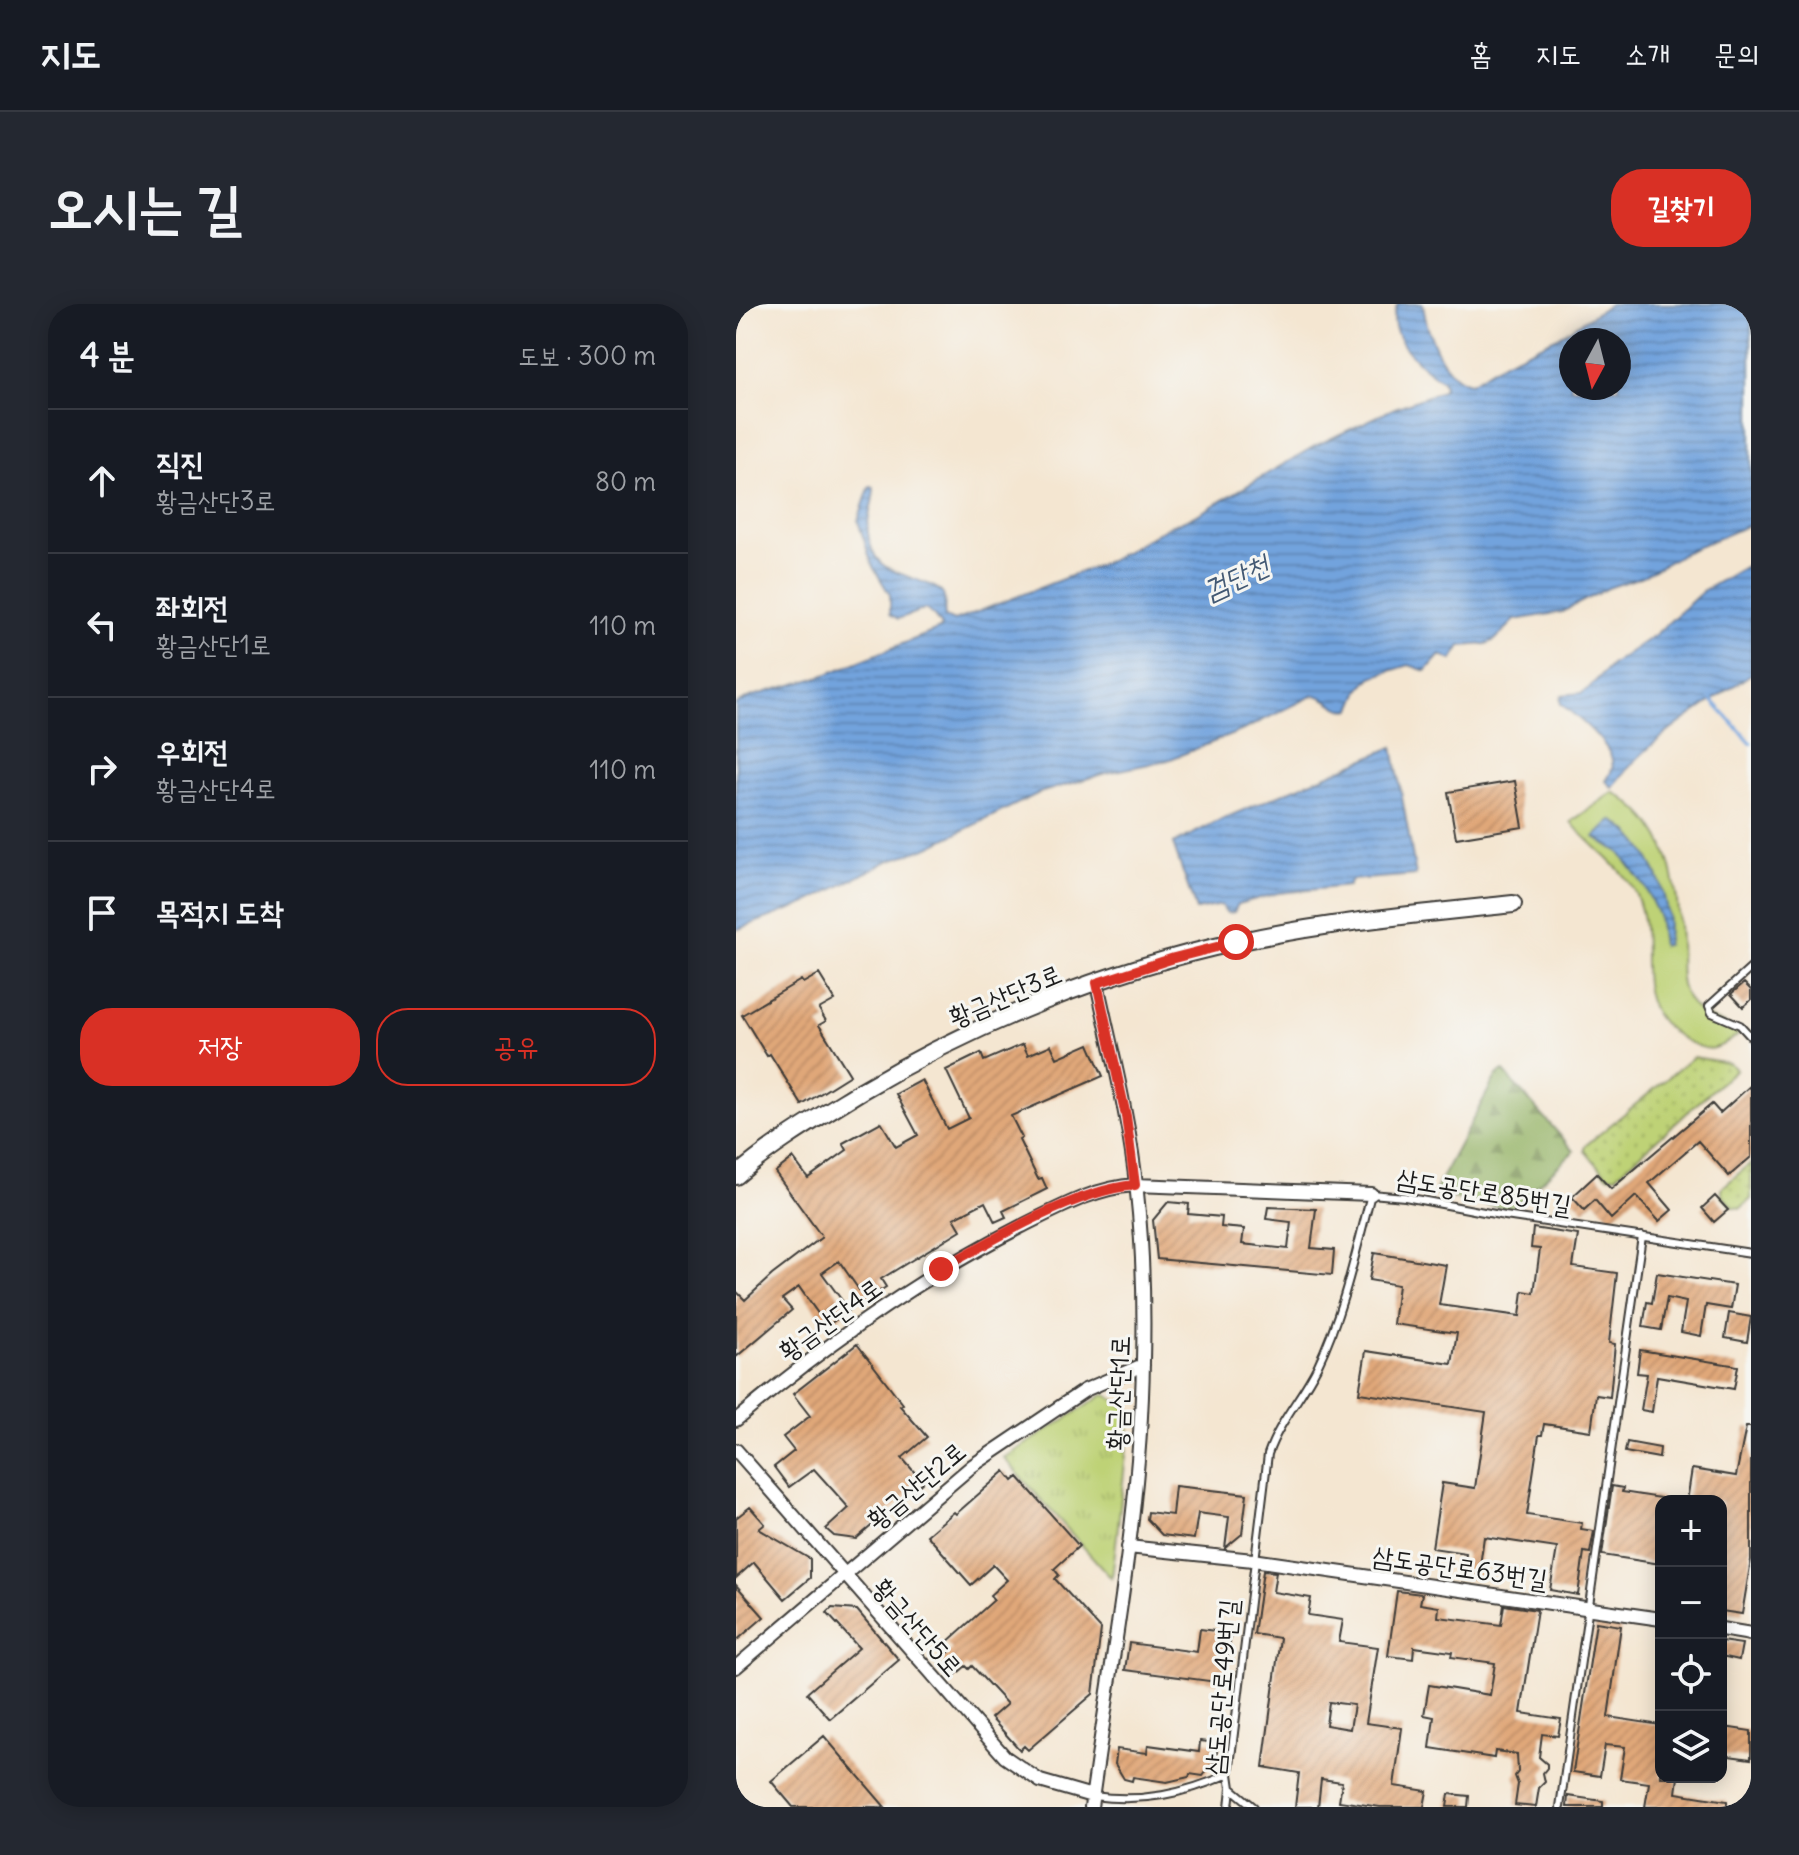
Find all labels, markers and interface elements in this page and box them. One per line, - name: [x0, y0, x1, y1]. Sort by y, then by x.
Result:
- text: 지도: [40, 30, 101, 77]
- text: 홈: [1469, 36, 1492, 72]
- text: 지도: [1536, 36, 1581, 72]
- text: 소개: [1625, 36, 1670, 72]
- text: 문의: [1714, 36, 1759, 72]
- button: 길찾기: [1611, 169, 1751, 247]
- text: 오시는 길: [48, 172, 242, 242]
- north arrow: [1559, 328, 1631, 400]
- text: 4 분: [80, 333, 135, 376]
- text: 도보 · 300 m: [518, 339, 656, 372]
- text: 직진: [156, 444, 204, 482]
- icon: ahead: [80, 459, 124, 503]
- text: 80 m: [595, 465, 656, 498]
- text: 황금산단3로: [156, 484, 275, 517]
- water label: 검단천: [1198, 545, 1276, 608]
- text: 좌회전: [156, 588, 228, 626]
- icon: left: [80, 603, 124, 647]
- text: 110 m: [589, 609, 656, 642]
- text: 황금산단1로: [156, 628, 271, 661]
- text: 우회전: [156, 732, 228, 770]
- icon: right: [80, 747, 124, 791]
- text: 110 m: [589, 753, 656, 786]
- text: 황금산단4로: [156, 772, 276, 805]
- icon: arrive: [80, 891, 124, 935]
- text: 목적지 도착: [156, 893, 284, 931]
- route start: [1218, 924, 1254, 960]
- street label: 황금산단3로: [944, 956, 1066, 1034]
- button: 저장: [80, 1008, 360, 1086]
- button: 공유: [376, 1008, 656, 1086]
- street label: 삼도공단로85번길: [1394, 1161, 1574, 1221]
- route end: [923, 1251, 959, 1287]
- street label: 황금산단4로: [772, 1270, 888, 1368]
- street label: 황금산단1로: [1100, 1335, 1136, 1451]
- street label: 황금산단2로: [860, 1434, 972, 1536]
- map controls: [1655, 1495, 1727, 1783]
- button: +: [1655, 1495, 1727, 1567]
- street label: 삼도공단로63번길: [1370, 1538, 1550, 1596]
- button: −: [1655, 1567, 1727, 1639]
- street label: 황금산단5로: [866, 1571, 970, 1683]
- street label: 삼도공단로49번길: [1197, 1598, 1245, 1776]
- button: locate: [1655, 1639, 1727, 1711]
- button: layers: [1655, 1711, 1727, 1783]

